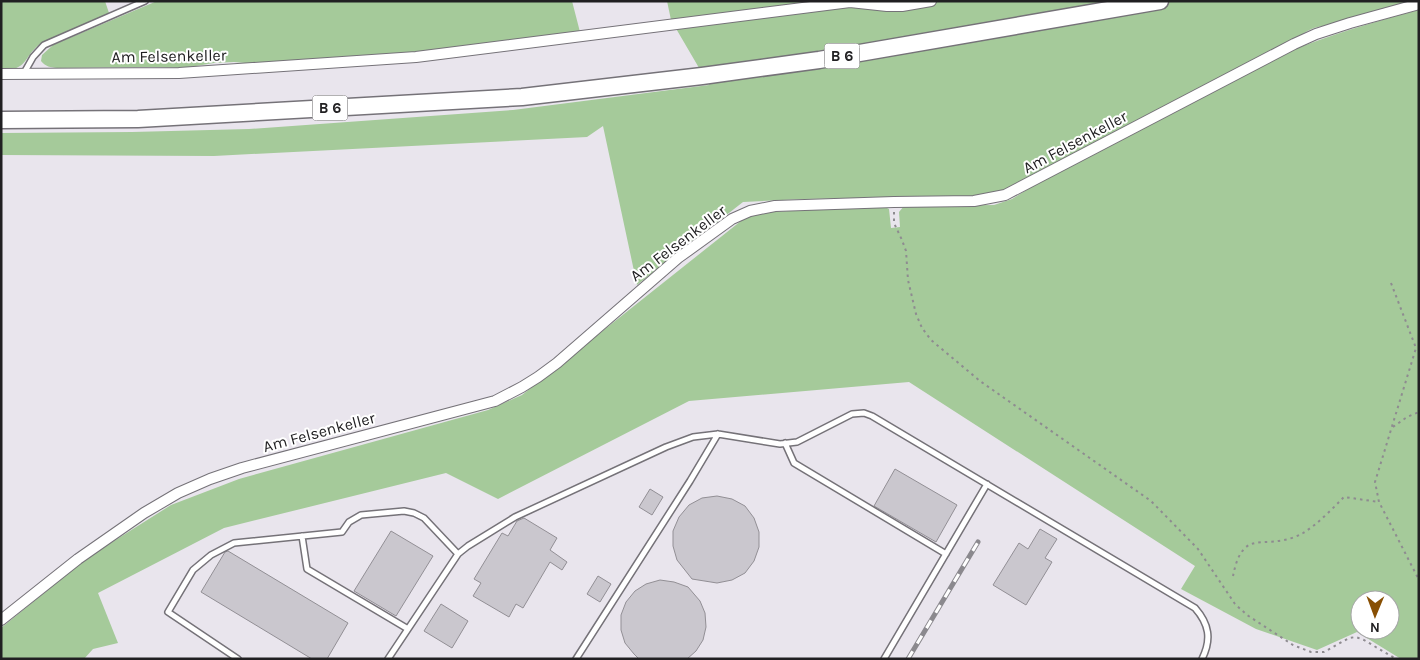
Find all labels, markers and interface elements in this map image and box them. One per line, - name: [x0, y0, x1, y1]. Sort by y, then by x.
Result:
- road number: B 6: [824, 44, 860, 68]
- street label: Am Felsenkeller: [111, 45, 227, 67]
- road number: B 6: [312, 96, 348, 120]
- street label: Am Felsenkeller: [1020, 107, 1130, 177]
- street label: Am Felsenkeller: [626, 201, 730, 285]
- street label: Am Felsenkeller: [261, 408, 377, 456]
- north arrow: [1350, 590, 1400, 640]
- text: N: [1370, 619, 1380, 636]

